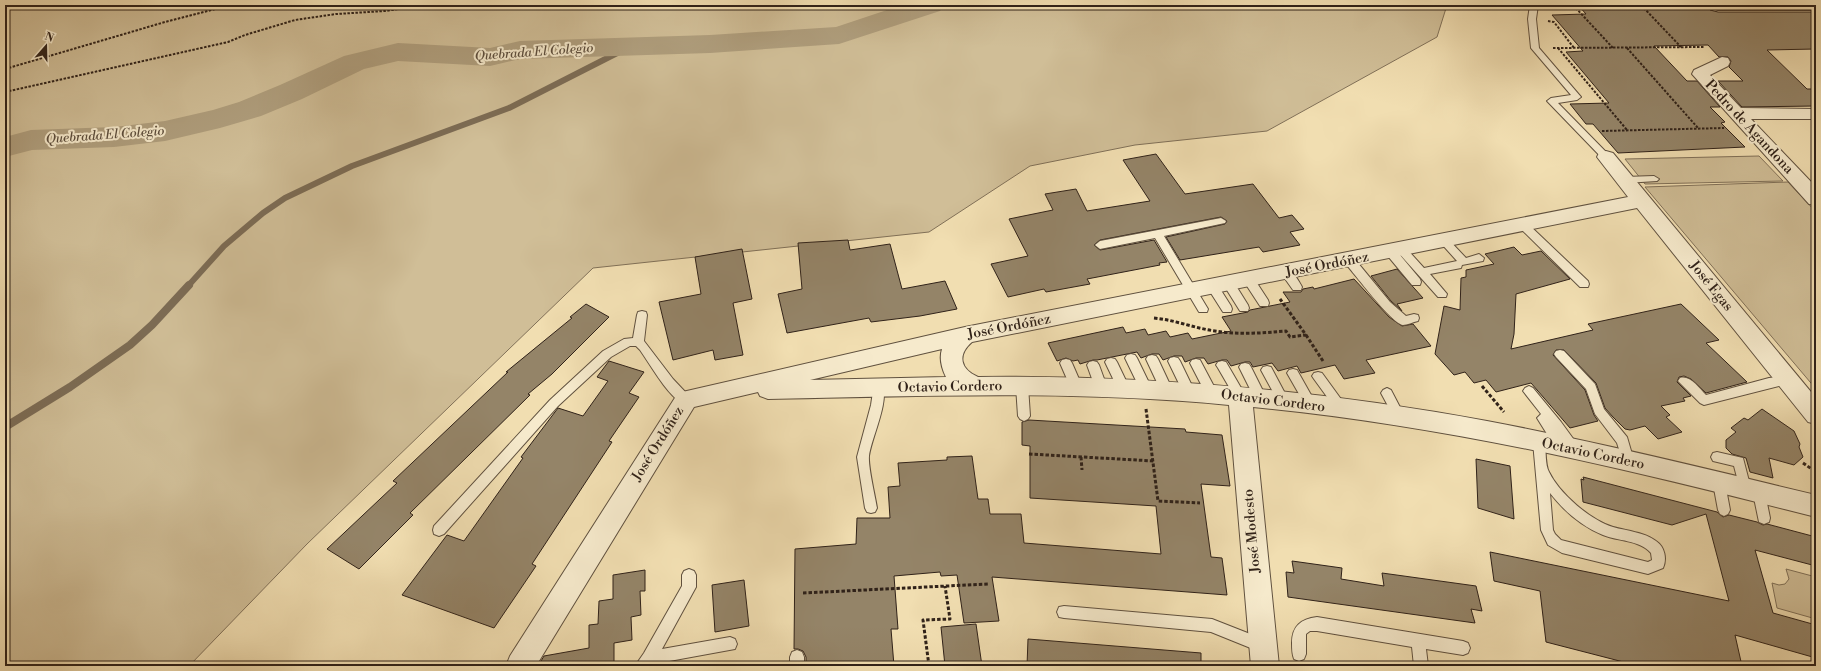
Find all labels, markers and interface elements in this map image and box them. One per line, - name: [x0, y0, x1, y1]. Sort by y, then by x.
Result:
- north arrow: [26, 26, 66, 66]
- text: N: [43, 29, 56, 46]
- water label: Quebrada El Colegio: [474, 40, 594, 64]
- street label: Pedro de Agandona: [1701, 76, 1798, 178]
- water label: Quebrada El Colegio: [45, 123, 165, 147]
- street label: José Ordóñez: [1283, 248, 1371, 282]
- street label: José Egas: [1684, 256, 1737, 315]
- street label: José Ordóñez: [965, 310, 1053, 344]
- street label: Octavio Cordero: [897, 377, 1003, 397]
- street label: Octavio Cordero: [1220, 386, 1326, 416]
- street label: José Ordóñez: [627, 403, 688, 486]
- street label: Octavio Cordero: [1540, 434, 1646, 474]
- street label: José Modesto: [1239, 488, 1265, 575]

